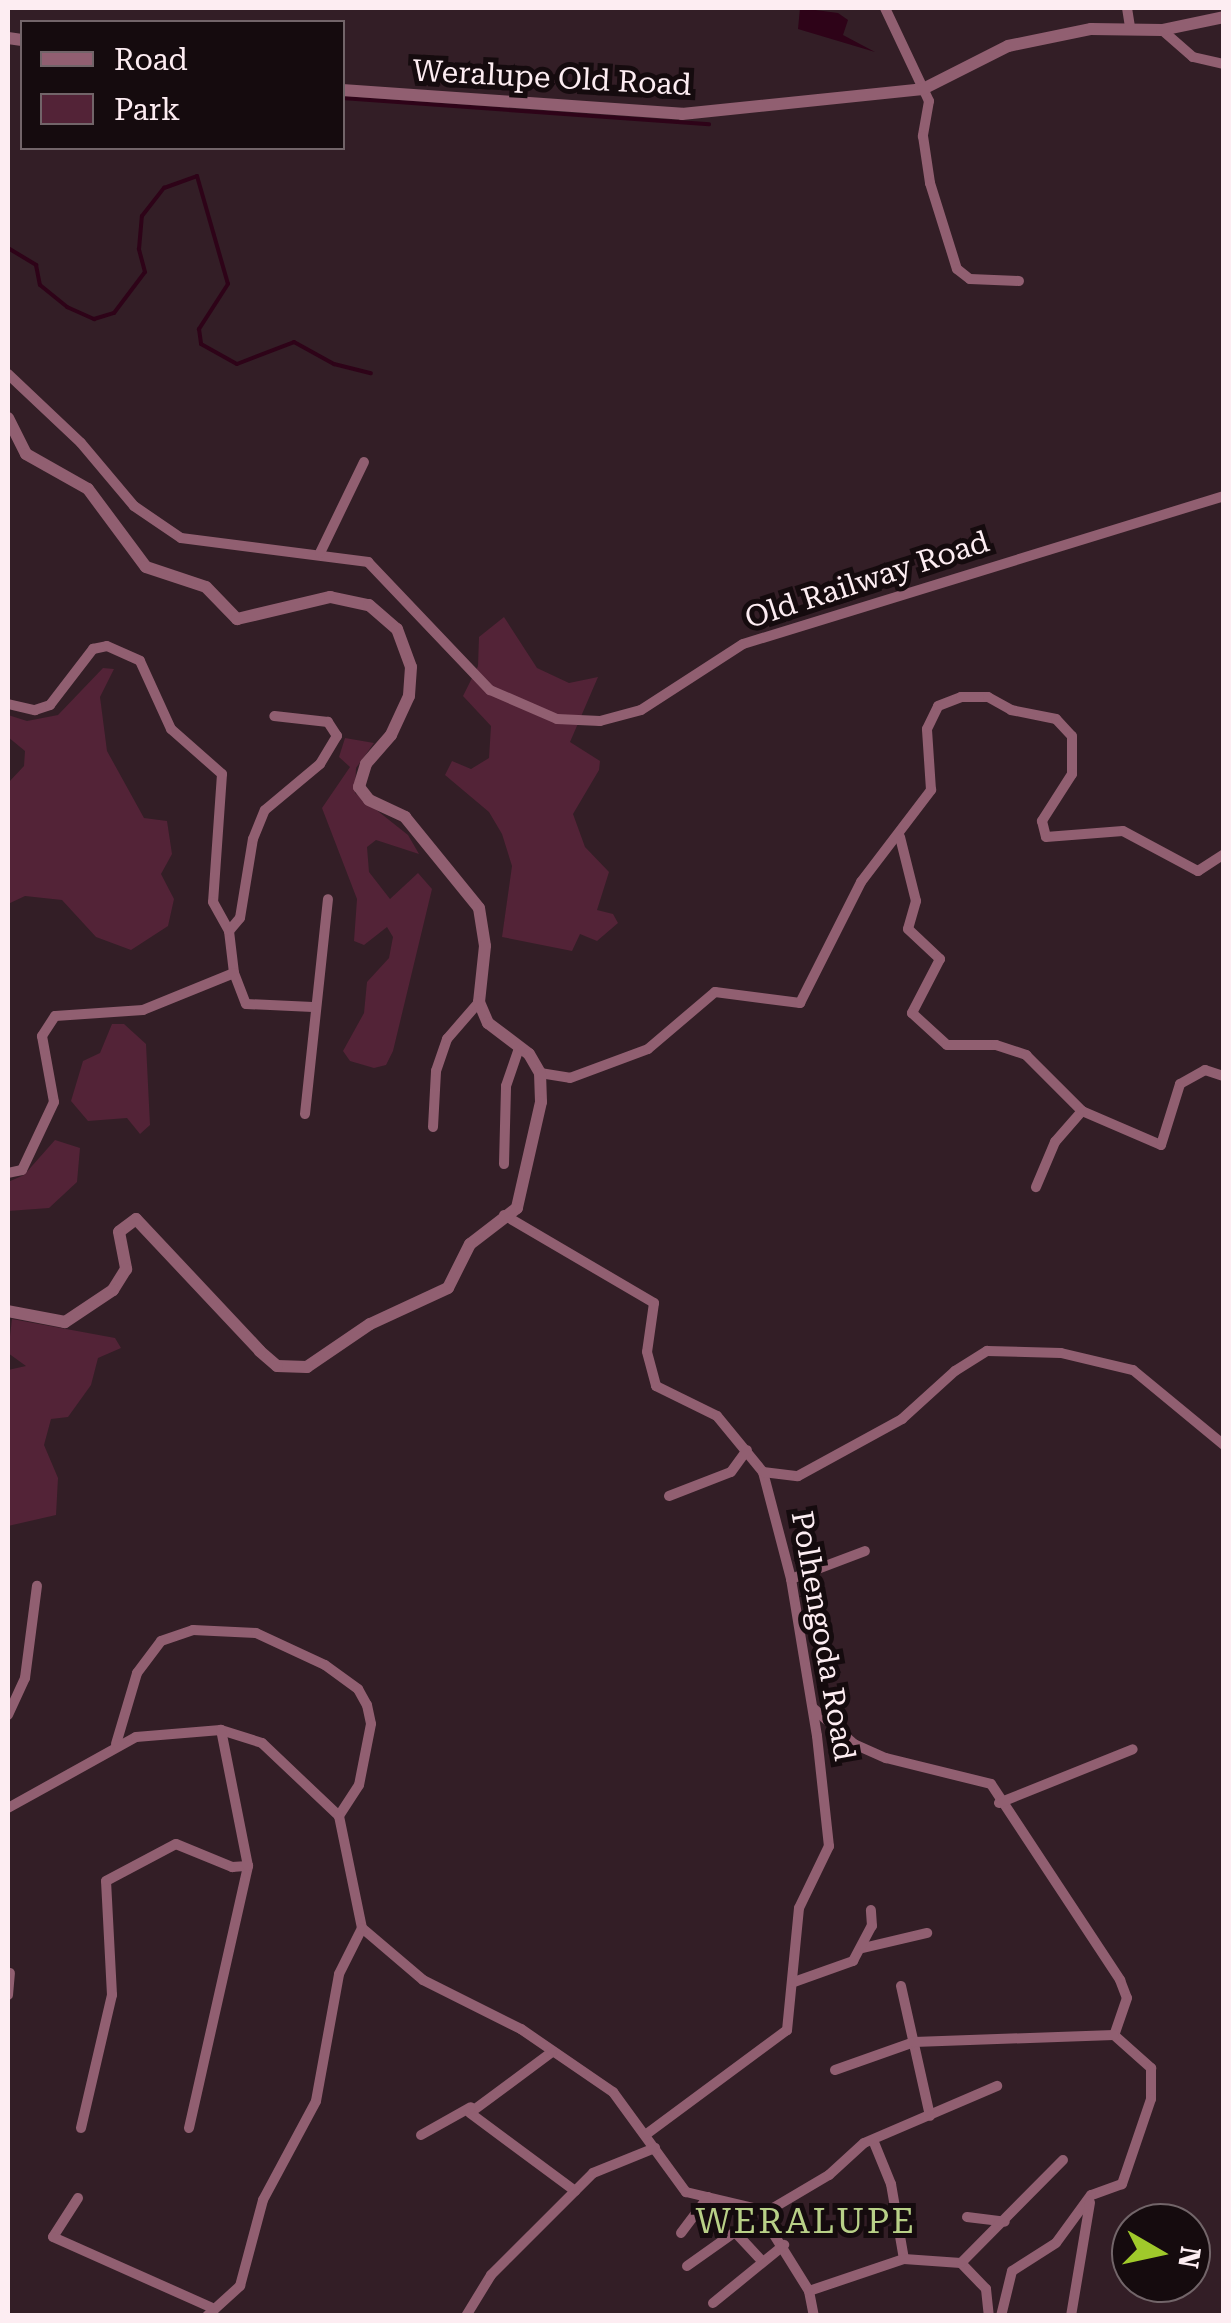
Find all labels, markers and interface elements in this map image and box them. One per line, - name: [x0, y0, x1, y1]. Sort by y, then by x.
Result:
- legend: [20, 20, 345, 150]
- text: Road: [114, 42, 188, 77]
- street label: Weralupe Old Road: [412, 53, 692, 103]
- text: Park: [114, 92, 180, 127]
- street label: Old Railway Road: [740, 524, 994, 636]
- street label: Polhengoda Road: [783, 1508, 863, 1764]
- district label: WERALUPE: [695, 2201, 917, 2243]
- north arrow: [1111, 2203, 1211, 2303]
- text: N: [1171, 2244, 1207, 2271]

